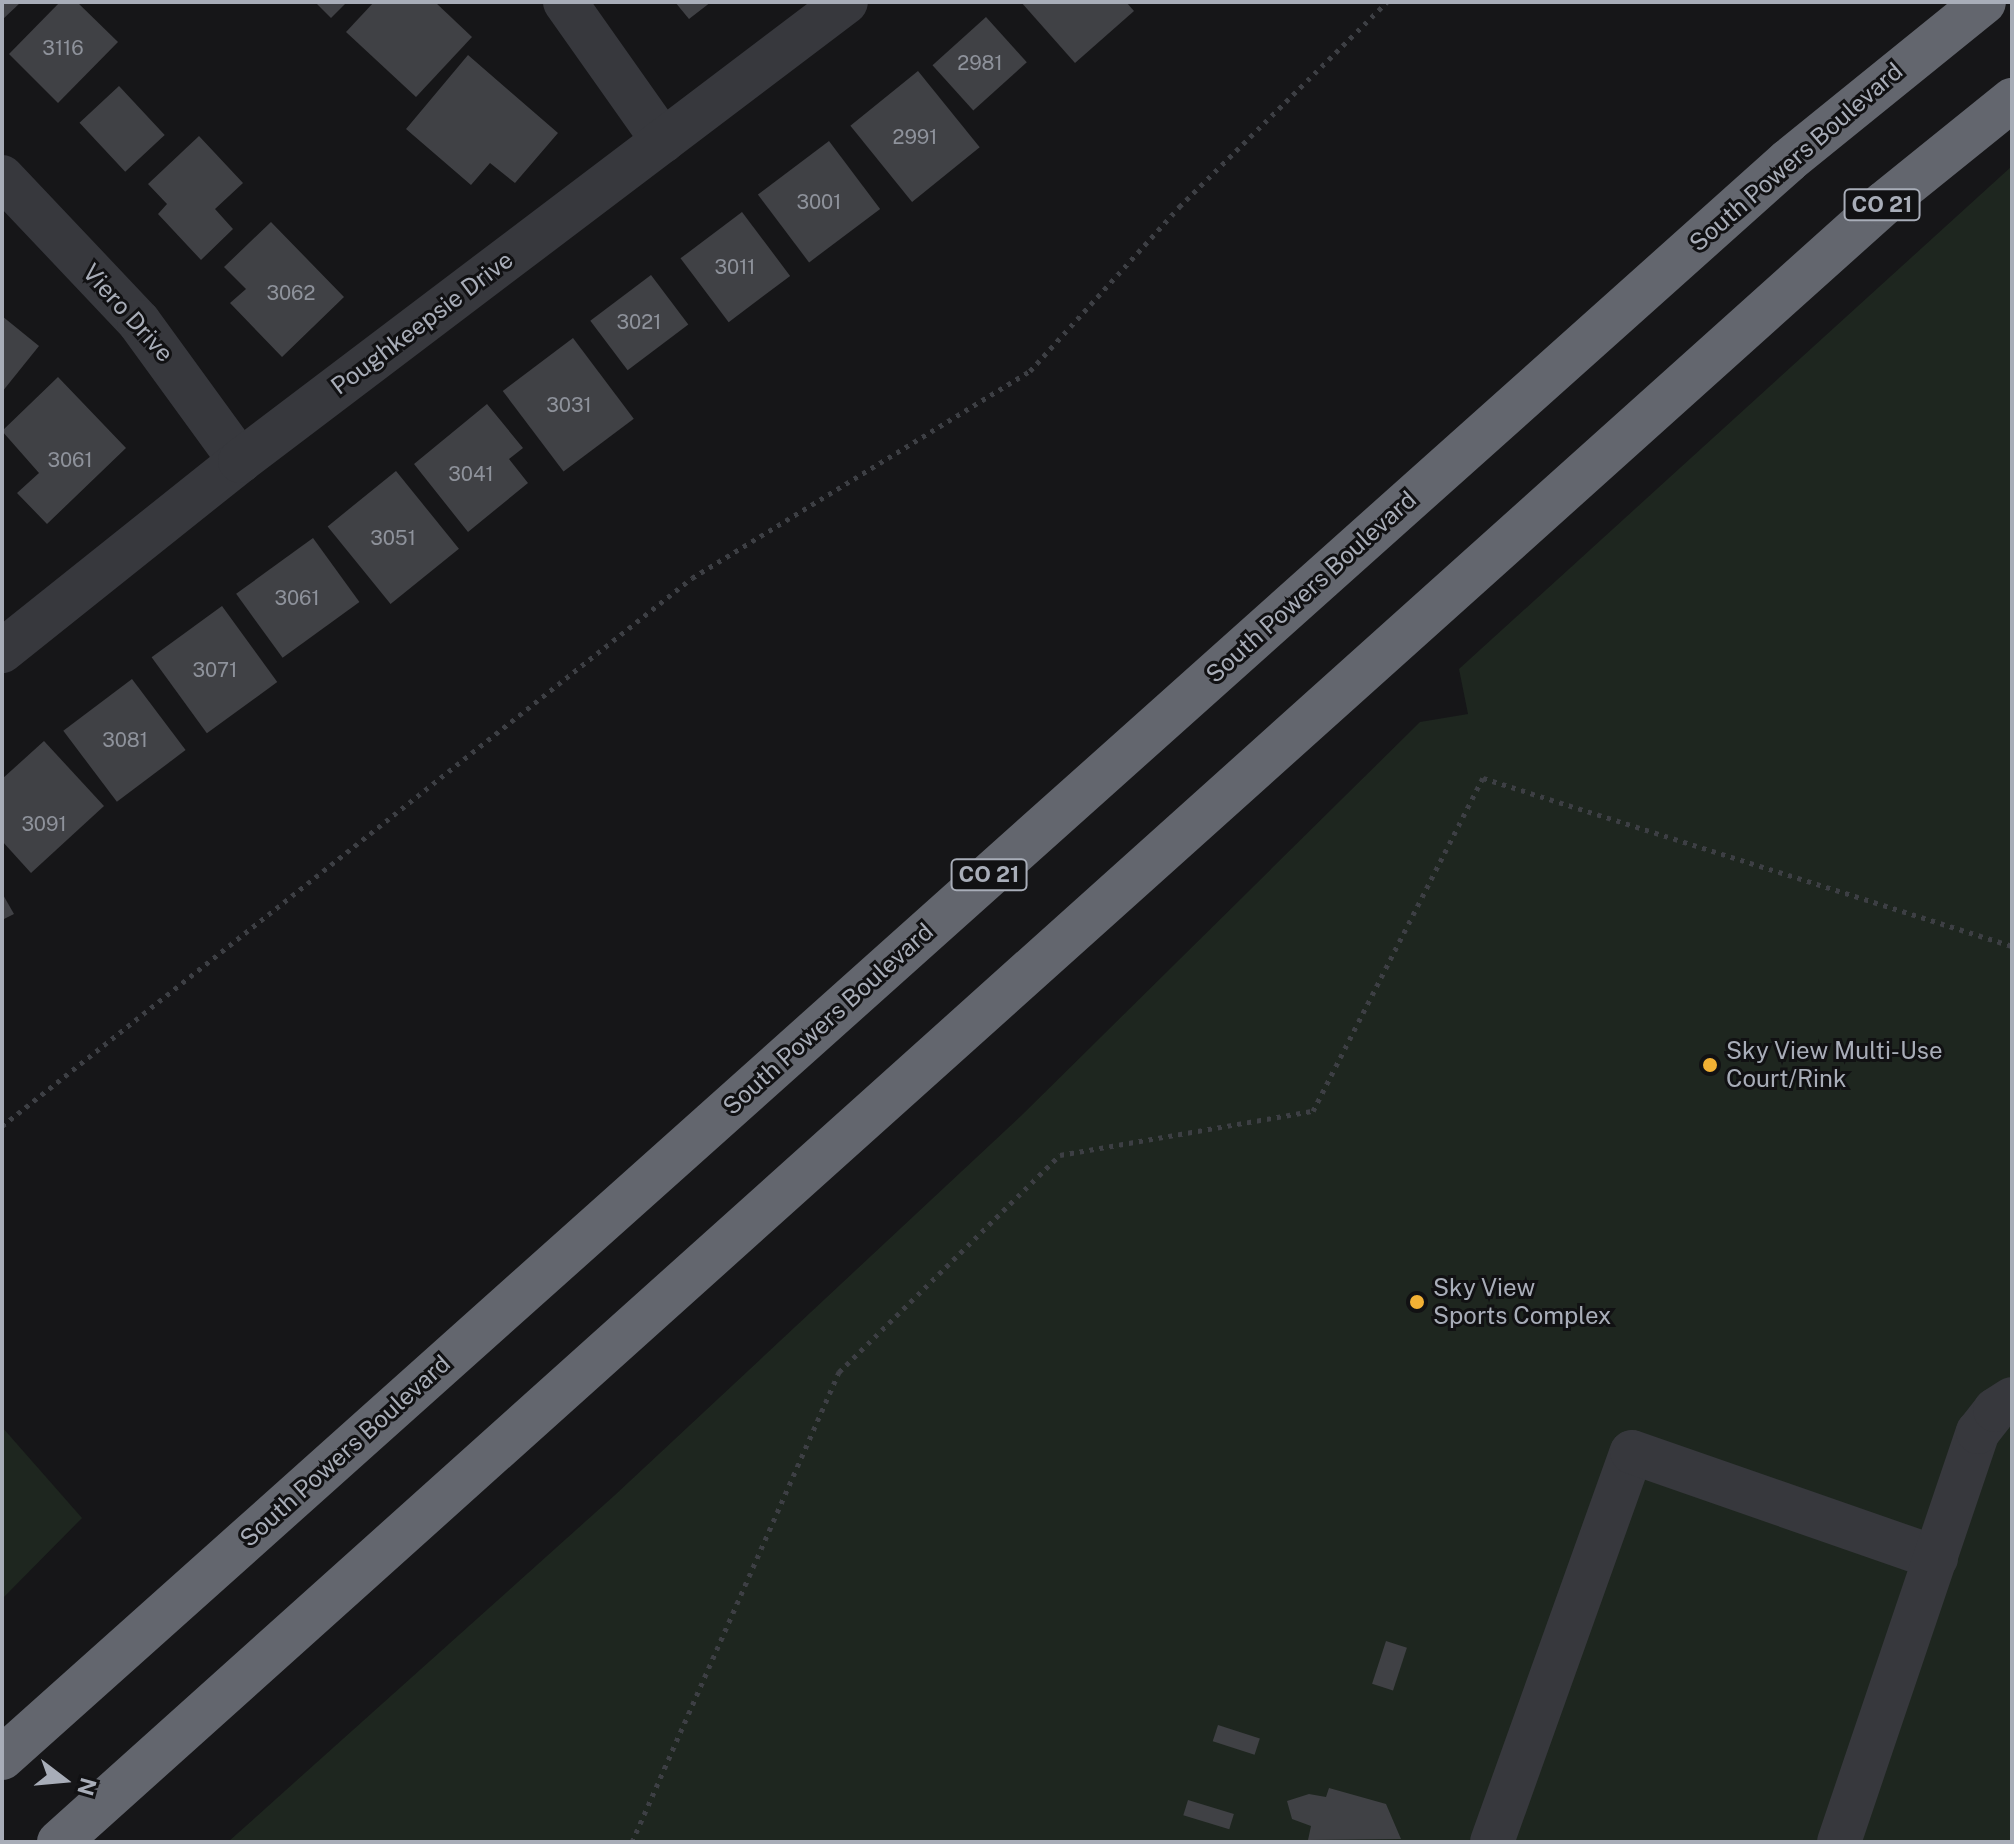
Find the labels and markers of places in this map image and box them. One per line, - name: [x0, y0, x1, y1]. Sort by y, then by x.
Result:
- place label: Sky View Multi-Use Court/Rink: [1726, 1037, 1943, 1093]
- marker: Sky View Multi-Use Court/Rink: [1701, 1056, 1719, 1074]
- place label: Sky View Sports Complex: [1433, 1274, 1611, 1330]
- marker: Sky View Sports Complex: [1408, 1293, 1426, 1311]

